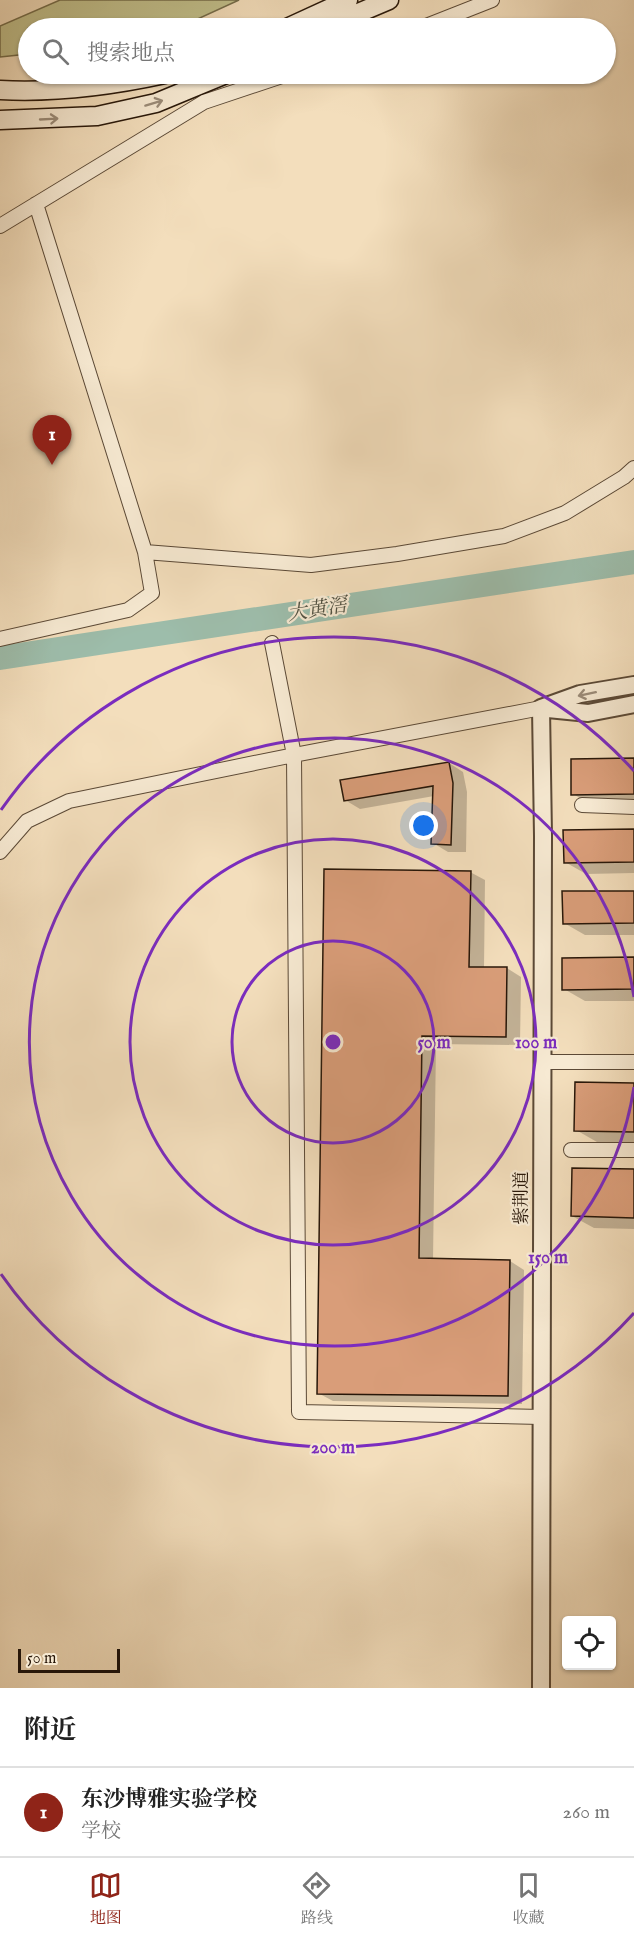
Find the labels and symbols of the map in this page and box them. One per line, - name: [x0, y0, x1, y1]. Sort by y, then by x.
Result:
- one-way arrow: [144, 97, 163, 108]
- one-way arrow: [38, 113, 58, 124]
- pin: 1: [32, 416, 72, 465]
- water label: 大黄滘: [285, 592, 352, 627]
- one-way arrow: [578, 688, 597, 700]
- your location: [409, 811, 438, 840]
- centre of rings: [323, 1032, 343, 1052]
- text: 50 m: [417, 1032, 451, 1055]
- text: 100 m: [515, 1032, 557, 1055]
- street label: 紫荆道: [511, 1171, 534, 1225]
- text: 150 m: [528, 1247, 568, 1270]
- text: 200 m: [311, 1437, 355, 1460]
- scale bar: [18, 1646, 120, 1674]

